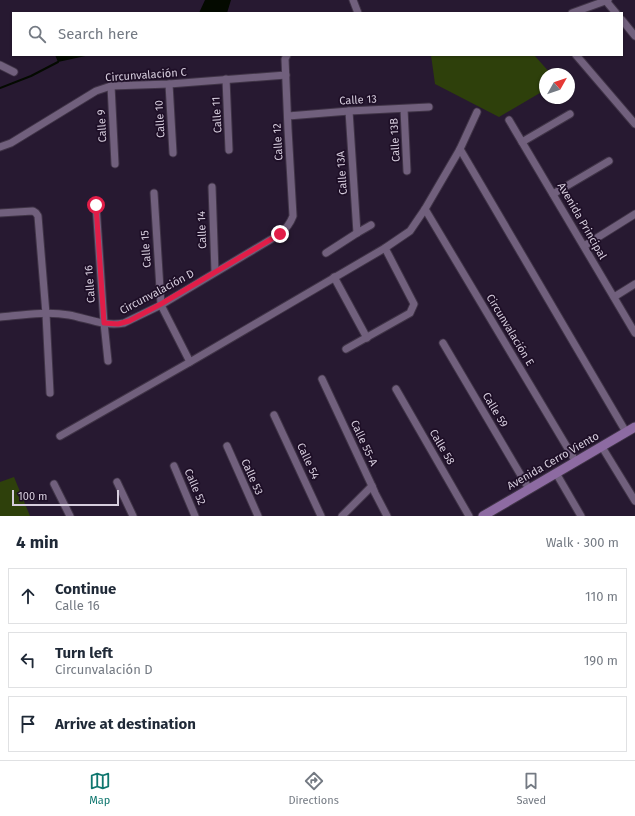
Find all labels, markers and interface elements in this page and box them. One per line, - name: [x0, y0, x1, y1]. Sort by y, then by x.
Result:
- search box: [12, 12, 623, 56]
- icon: search: [26, 23, 48, 45]
- text: Search here: [58, 25, 138, 43]
- street label: Circunvalación C: [105, 66, 187, 84]
- north arrow: [539, 68, 575, 104]
- street label: Calle 13: [339, 93, 377, 107]
- street label: Calle 11: [210, 96, 224, 134]
- street label: Calle 10: [153, 100, 167, 138]
- street label: Calle 9: [95, 109, 109, 143]
- street label: Calle 13B: [387, 117, 403, 162]
- street label: Calle 12: [271, 123, 285, 161]
- street label: Calle 13A: [334, 150, 350, 195]
- street label: Avenida Principal: [555, 180, 609, 262]
- route start: [87, 196, 105, 214]
- street label: Calle 14: [195, 211, 209, 249]
- route end: [271, 225, 289, 243]
- street label: Calle 15: [138, 229, 154, 268]
- street label: Calle 16: [82, 265, 98, 303]
- street label: Circunvalación D: [117, 267, 197, 317]
- street label: Circunvalación E: [483, 292, 537, 368]
- street label: Calle 59: [480, 390, 511, 430]
- street label: Calle 55-A: [348, 418, 380, 468]
- street label: Calle 58: [427, 427, 457, 467]
- street label: Avenida Cerro Viento: [505, 429, 601, 493]
- street label: Calle 54: [294, 441, 322, 481]
- street label: Calle 53: [238, 457, 266, 497]
- street label: Calle 52: [182, 467, 208, 507]
- scale bar: [12, 488, 119, 507]
- text: 100 m: [18, 490, 47, 503]
- text: 4 min: [16, 532, 59, 553]
- text: Walk · 300 m: [546, 535, 619, 550]
- text: Continue: [55, 580, 116, 598]
- icon: ahead: [17, 585, 39, 607]
- text: 110 m: [585, 589, 618, 604]
- text: Calle 16: [55, 598, 100, 613]
- text: Turn left: [55, 644, 113, 662]
- icon: left: [17, 649, 39, 671]
- text: 190 m: [584, 653, 618, 668]
- text: Circunvalación D: [55, 662, 153, 677]
- icon: arrive: [17, 713, 39, 735]
- text: Arrive at destination: [55, 715, 196, 733]
- tab: Map: [89, 770, 111, 807]
- tab: Directions: [288, 770, 339, 807]
- tab: Saved: [516, 770, 546, 807]

